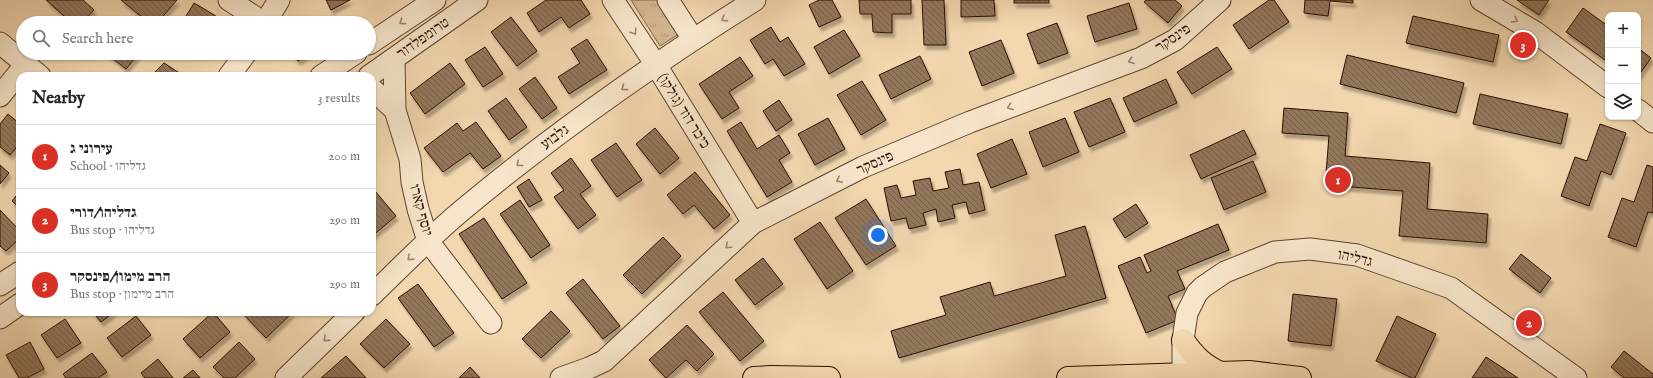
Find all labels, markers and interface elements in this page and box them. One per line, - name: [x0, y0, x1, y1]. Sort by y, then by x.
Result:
- map controls: [1605, 12, 1641, 120]
- button: +: [1605, 12, 1641, 48]
- street label: טרומפלדור: [393, 13, 453, 63]
- one-way arrow: [721, 15, 728, 22]
- one-way arrow: [1511, 15, 1518, 22]
- search box: [16, 16, 376, 60]
- one-way arrow: [400, 17, 407, 24]
- street label: פינסקר: [1152, 19, 1194, 57]
- icon: search: [30, 27, 52, 49]
- one-way arrow: [629, 28, 636, 35]
- text: Search here: [62, 29, 133, 48]
- pin: 3: [1510, 30, 1536, 60]
- button: −: [1605, 48, 1641, 84]
- one-way arrow: [1128, 57, 1135, 65]
- street label: כיכר דוד (גולקו): [653, 70, 715, 152]
- one-way arrow: [622, 83, 629, 90]
- button: layers: [1605, 84, 1641, 120]
- text: Nearby: [32, 88, 85, 109]
- text: 3 results: [318, 90, 360, 107]
- one-way arrow: [1006, 103, 1013, 111]
- street label: גלבוע: [537, 120, 573, 154]
- text: עירוני ג: [70, 139, 113, 158]
- street label: פינסקר: [853, 146, 897, 180]
- text: 1: [43, 148, 47, 165]
- text: 200 m: [328, 148, 360, 165]
- text: School · גדליהו: [70, 158, 146, 175]
- one-way arrow: [517, 160, 524, 167]
- pin: 1: [1325, 165, 1351, 195]
- one-way arrow: [835, 175, 843, 182]
- street label: יוסף קארו: [405, 182, 437, 238]
- text: גדליהו/דורי: [70, 203, 137, 222]
- text: 2: [42, 212, 48, 229]
- text: 290 m: [329, 212, 360, 229]
- text: Bus stop · גדליהו: [70, 222, 155, 239]
- your location: [868, 225, 888, 245]
- one-way arrow: [725, 242, 733, 249]
- street label: גדליהו: [1336, 245, 1374, 271]
- one-way arrow: [407, 253, 415, 261]
- text: הרב מימון/פינסקר: [70, 267, 170, 286]
- text: 3: [43, 276, 47, 293]
- text: 290 m: [329, 276, 360, 293]
- text: Bus stop · הרב מיימון: [70, 286, 174, 303]
- pin: 2: [1516, 308, 1542, 338]
- one-way arrow: [323, 334, 331, 342]

